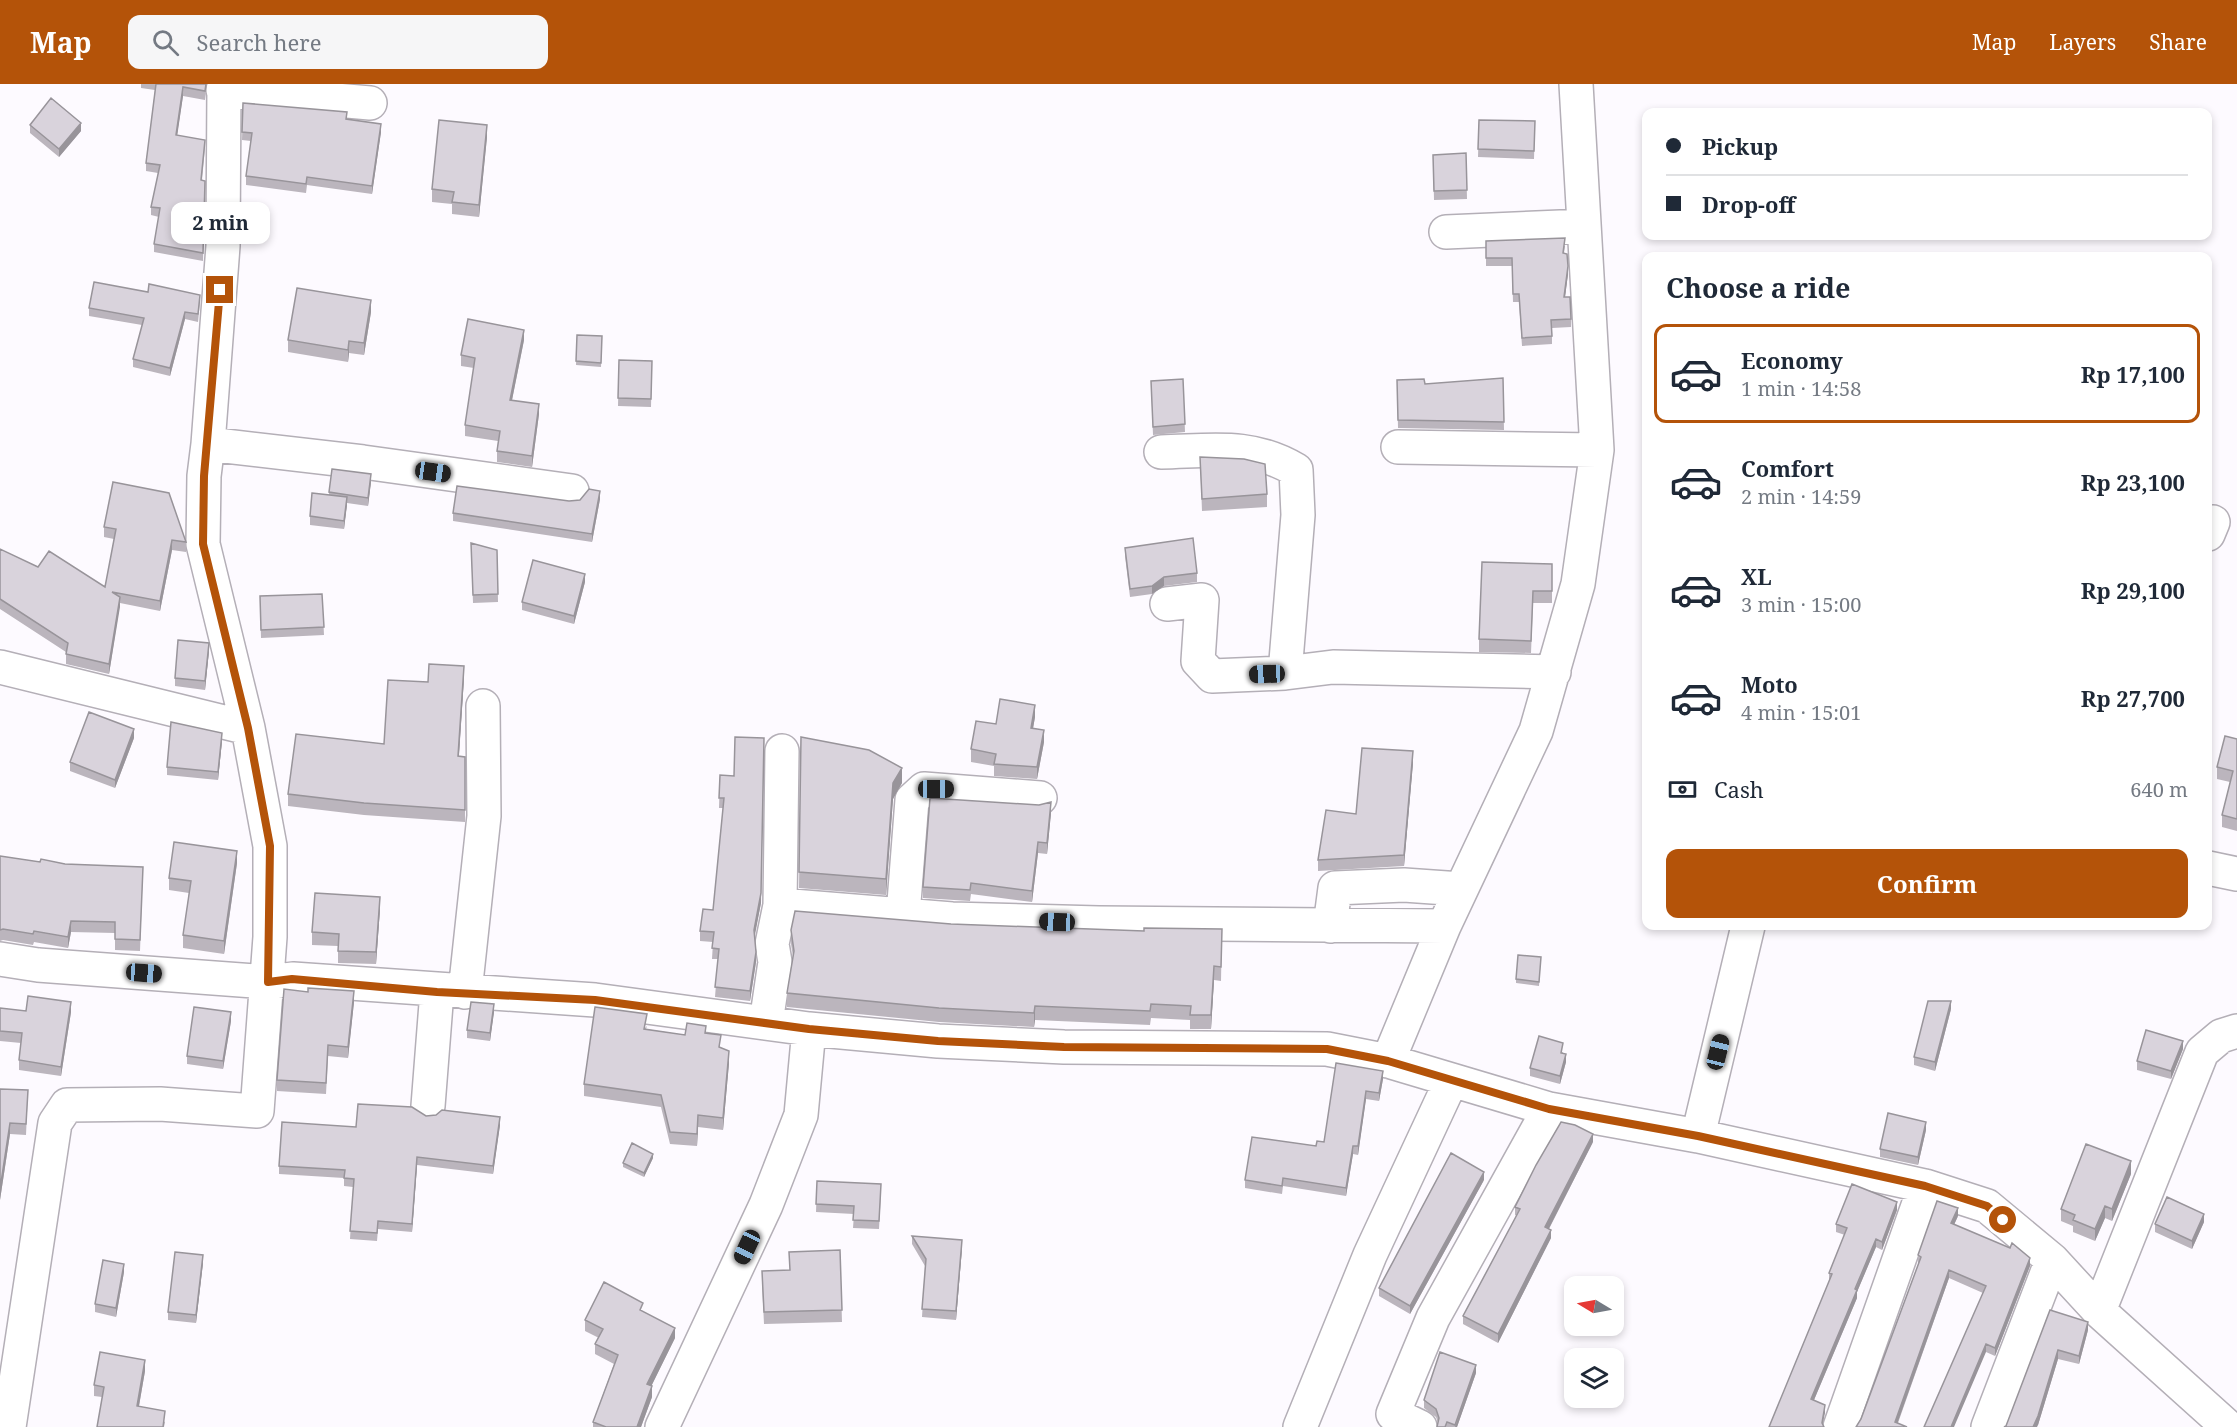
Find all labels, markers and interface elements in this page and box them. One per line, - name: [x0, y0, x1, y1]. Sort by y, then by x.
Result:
- search box: [128, 15, 548, 69]
- text: Map: [30, 23, 92, 61]
- icon: search: [149, 26, 182, 59]
- text: Search here: [197, 27, 321, 57]
- text: Map: [1972, 28, 2016, 56]
- text: Layers: [2049, 28, 2116, 56]
- text: Share: [2149, 28, 2207, 56]
- text: Pickup: [1702, 131, 1778, 161]
- text: Drop-off: [1702, 189, 1795, 219]
- callout: 2 min: [170, 203, 270, 245]
- text: 2 min: [192, 209, 249, 236]
- text: Choose a ride: [1666, 269, 1851, 306]
- route end: [206, 276, 233, 303]
- text: Economy: [1741, 345, 1843, 375]
- icon: car: [1669, 347, 1723, 401]
- text: Rp 17,100: [2081, 359, 2185, 389]
- text: 1 min · 14:58: [1741, 375, 1861, 402]
- text: Comfort: [1741, 453, 1834, 483]
- icon: car: [1669, 455, 1723, 509]
- car: [414, 461, 452, 483]
- text: Rp 23,100: [2081, 467, 2185, 497]
- text: 2 min · 14:59: [1741, 483, 1861, 510]
- text: XL: [1741, 561, 1772, 591]
- icon: car: [1669, 563, 1723, 617]
- text: Rp 29,100: [2081, 575, 2185, 605]
- text: 3 min · 15:00: [1741, 591, 1861, 618]
- car: [1249, 664, 1285, 684]
- text: Moto: [1741, 669, 1798, 699]
- icon: car: [1669, 671, 1723, 725]
- text: Rp 27,700: [2081, 683, 2185, 713]
- text: 4 min · 15:01: [1741, 699, 1861, 726]
- icon: cash: [1666, 773, 1699, 806]
- text: Cash: [1714, 774, 1764, 804]
- text: 640 m: [2130, 776, 2188, 803]
- car: [918, 780, 954, 798]
- button: Confirm: [1666, 849, 2188, 918]
- car: [1039, 912, 1075, 932]
- car: [125, 963, 163, 983]
- car: [1705, 1032, 1731, 1072]
- route start: [1989, 1206, 2016, 1233]
- car: [731, 1227, 763, 1267]
- north arrow: [1564, 1276, 1624, 1336]
- map controls: [1564, 1276, 1624, 1408]
- button: layers: [1564, 1348, 1624, 1408]

